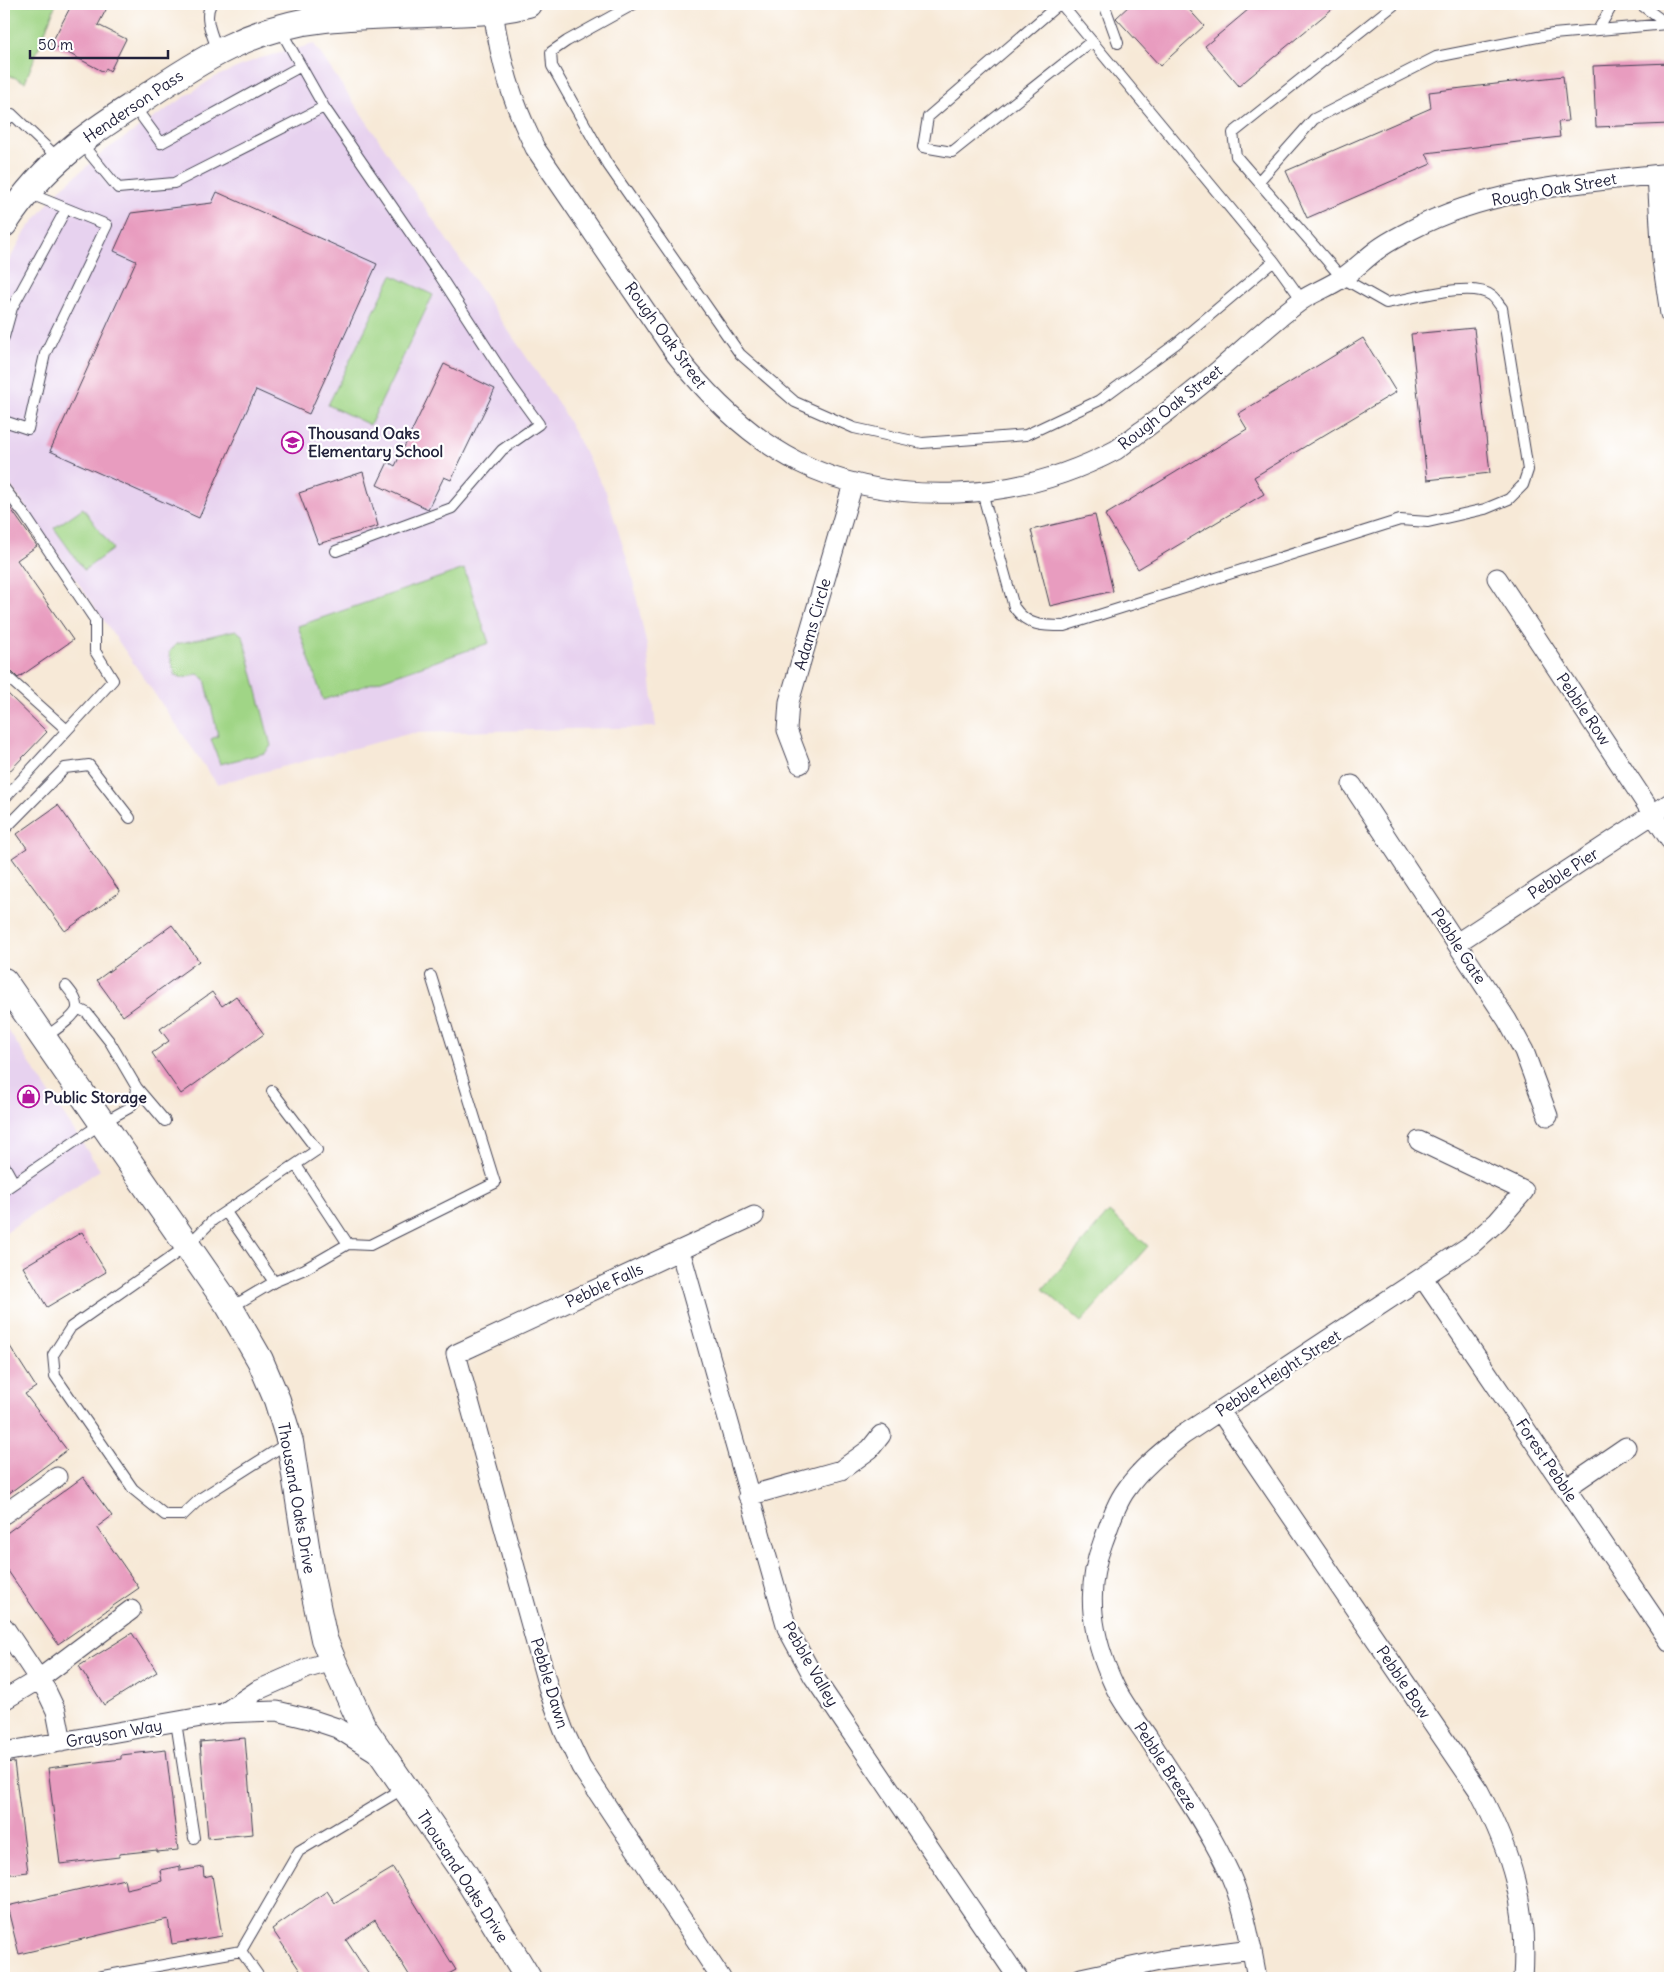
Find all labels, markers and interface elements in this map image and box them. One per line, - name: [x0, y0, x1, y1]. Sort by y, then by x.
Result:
- scale bar: [30, 28, 168, 60]
- text: 50 m: [38, 35, 73, 54]
- street label: Henderson Pass: [79, 65, 187, 147]
- street label: Rough Oak Street: [1490, 168, 1619, 210]
- street label: Rough Oak Street: [621, 278, 712, 393]
- street label: Rough Oak Street: [1114, 360, 1226, 454]
- place label: Thousand Oaks Elementary School: [308, 423, 443, 462]
- school or university icon: Thousand Oaks Elementary School: [280, 430, 304, 454]
- street label: Adams Circle: [789, 576, 835, 672]
- street label: Pebble Row: [1553, 669, 1616, 749]
- street label: Pebble Pier: [1524, 843, 1602, 903]
- street label: Pebble Gate: [1427, 905, 1491, 987]
- shop icon: Public Storage: [16, 1085, 40, 1109]
- place label: Public Storage: [44, 1087, 147, 1108]
- street label: Pebble Falls: [562, 1258, 646, 1312]
- street label: Pebble Height Street: [1212, 1325, 1345, 1421]
- street label: Forest Pebble: [1512, 1415, 1582, 1505]
- street label: Thousand Oaks Drive: [274, 1421, 320, 1575]
- street label: Pebble Valley: [779, 1618, 843, 1710]
- street label: Pebble Dawn: [527, 1635, 573, 1731]
- street label: Pebble Bow: [1372, 1642, 1436, 1722]
- street label: Grayson Way: [64, 1715, 164, 1751]
- street label: Pebble Breeze: [1130, 1718, 1202, 1814]
- street label: Thousand Oaks Drive: [413, 1806, 513, 1946]

